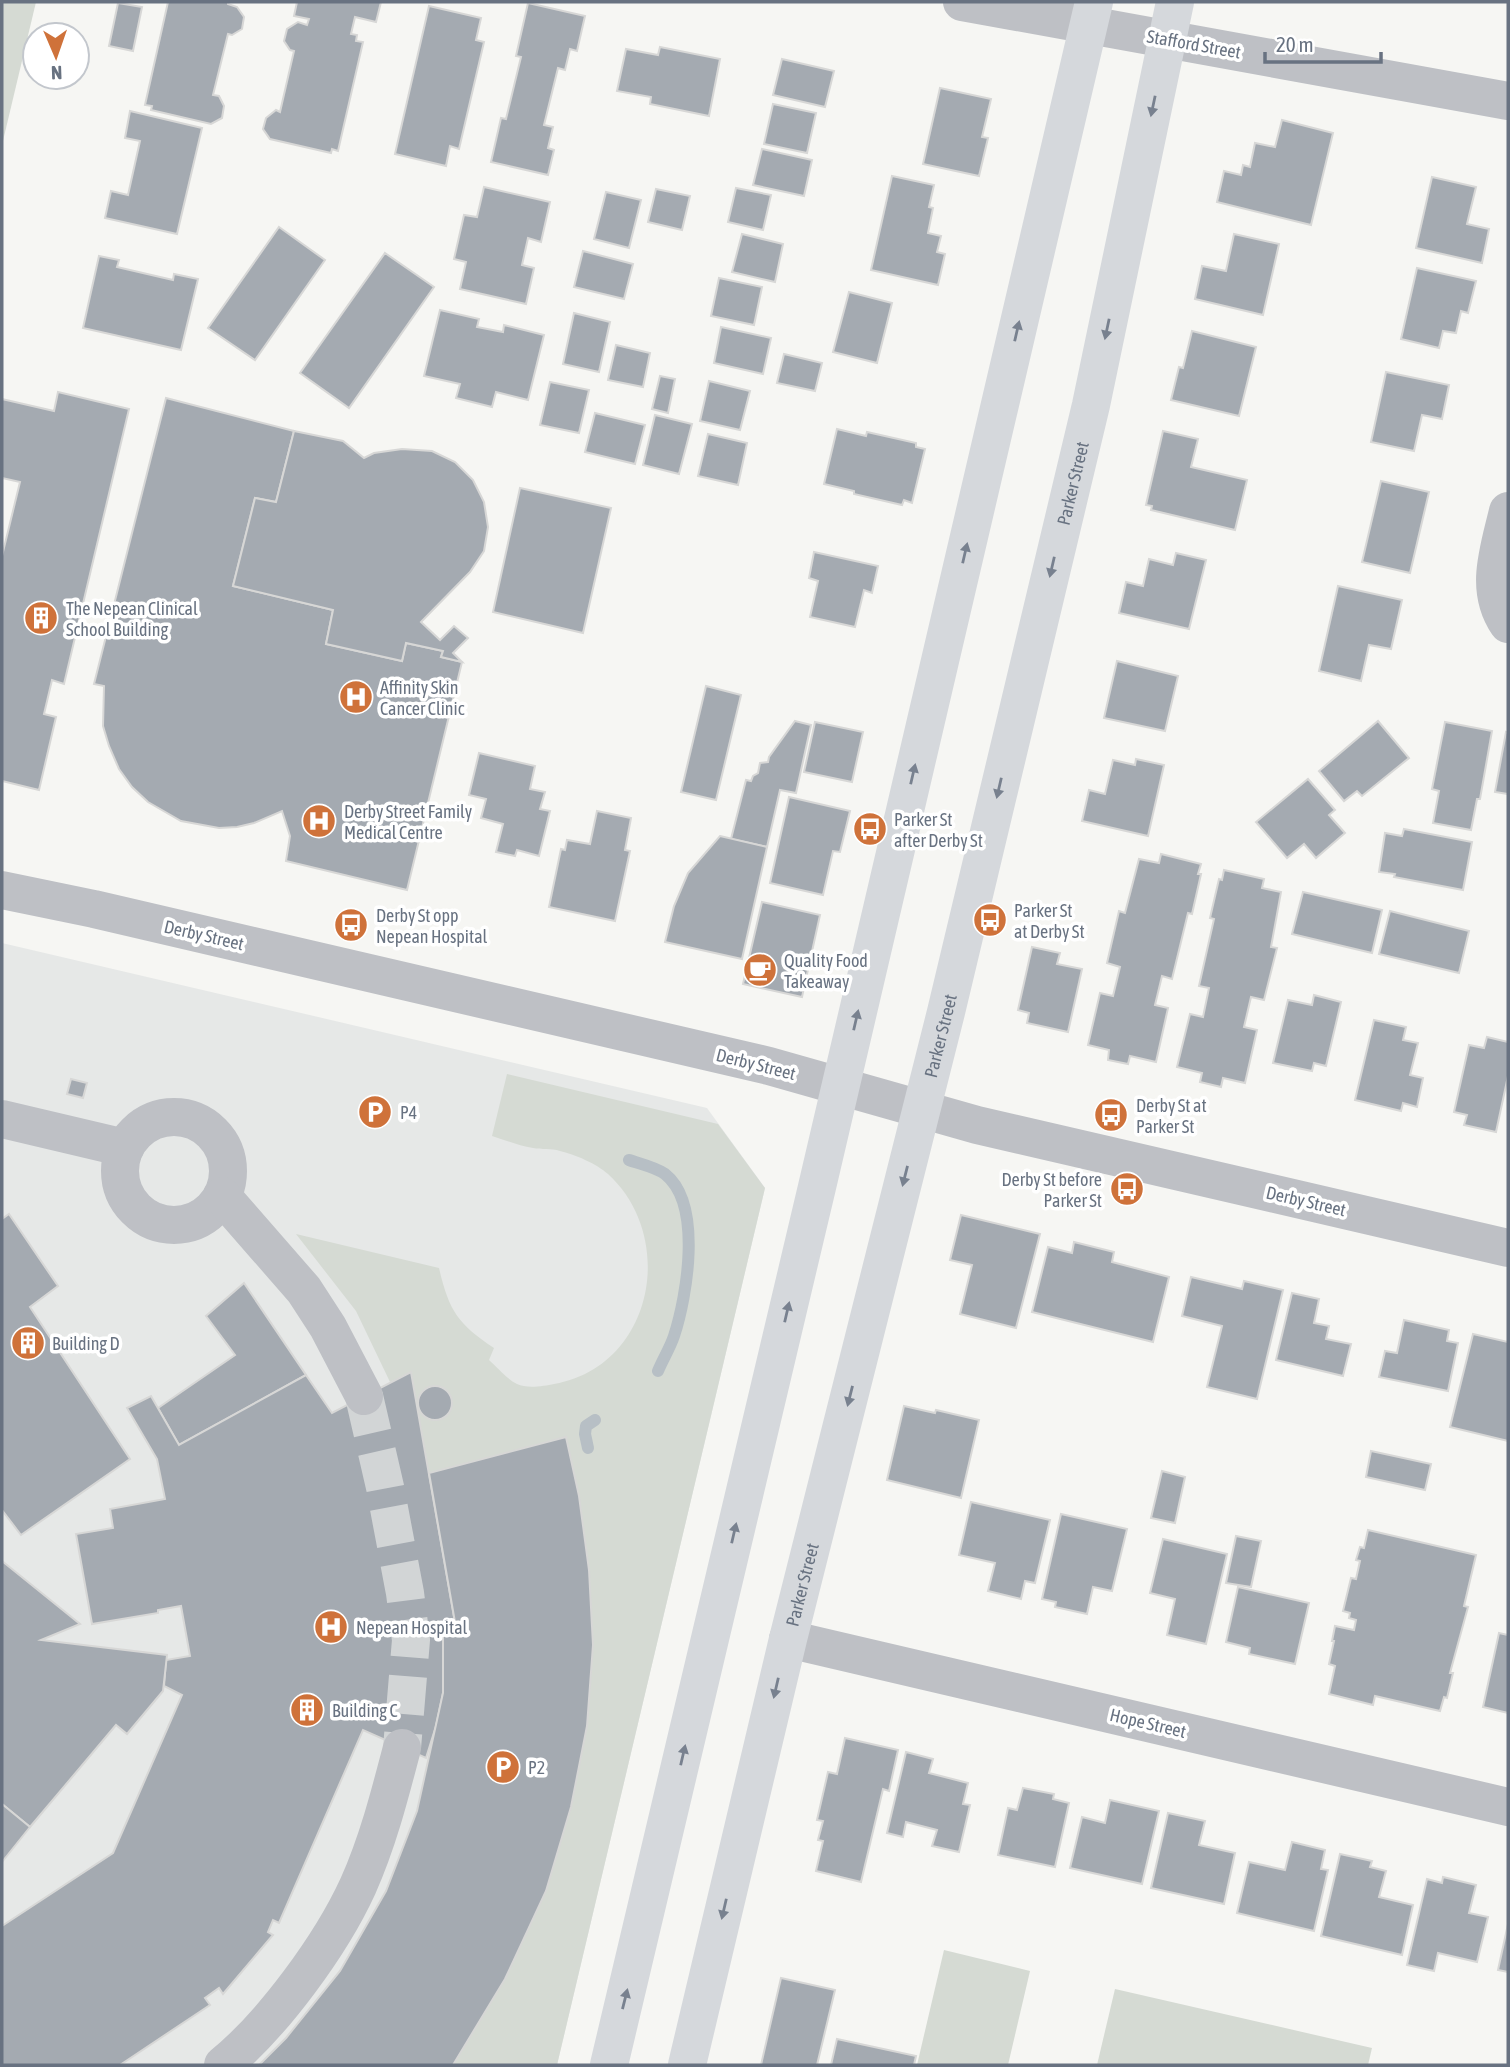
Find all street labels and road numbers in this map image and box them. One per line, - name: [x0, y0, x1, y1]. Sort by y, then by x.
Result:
- street label: Stafford Street: [1145, 25, 1243, 63]
- street label: Parker Street: [1052, 439, 1092, 527]
- street label: Derby Street: [162, 916, 246, 954]
- street label: Parker Street: [919, 992, 960, 1080]
- street label: Derby Street: [714, 1044, 798, 1084]
- street label: Derby Street: [1264, 1182, 1348, 1220]
- street label: Parker Street: [781, 1541, 822, 1628]
- street label: Hope Street: [1108, 1704, 1188, 1742]

